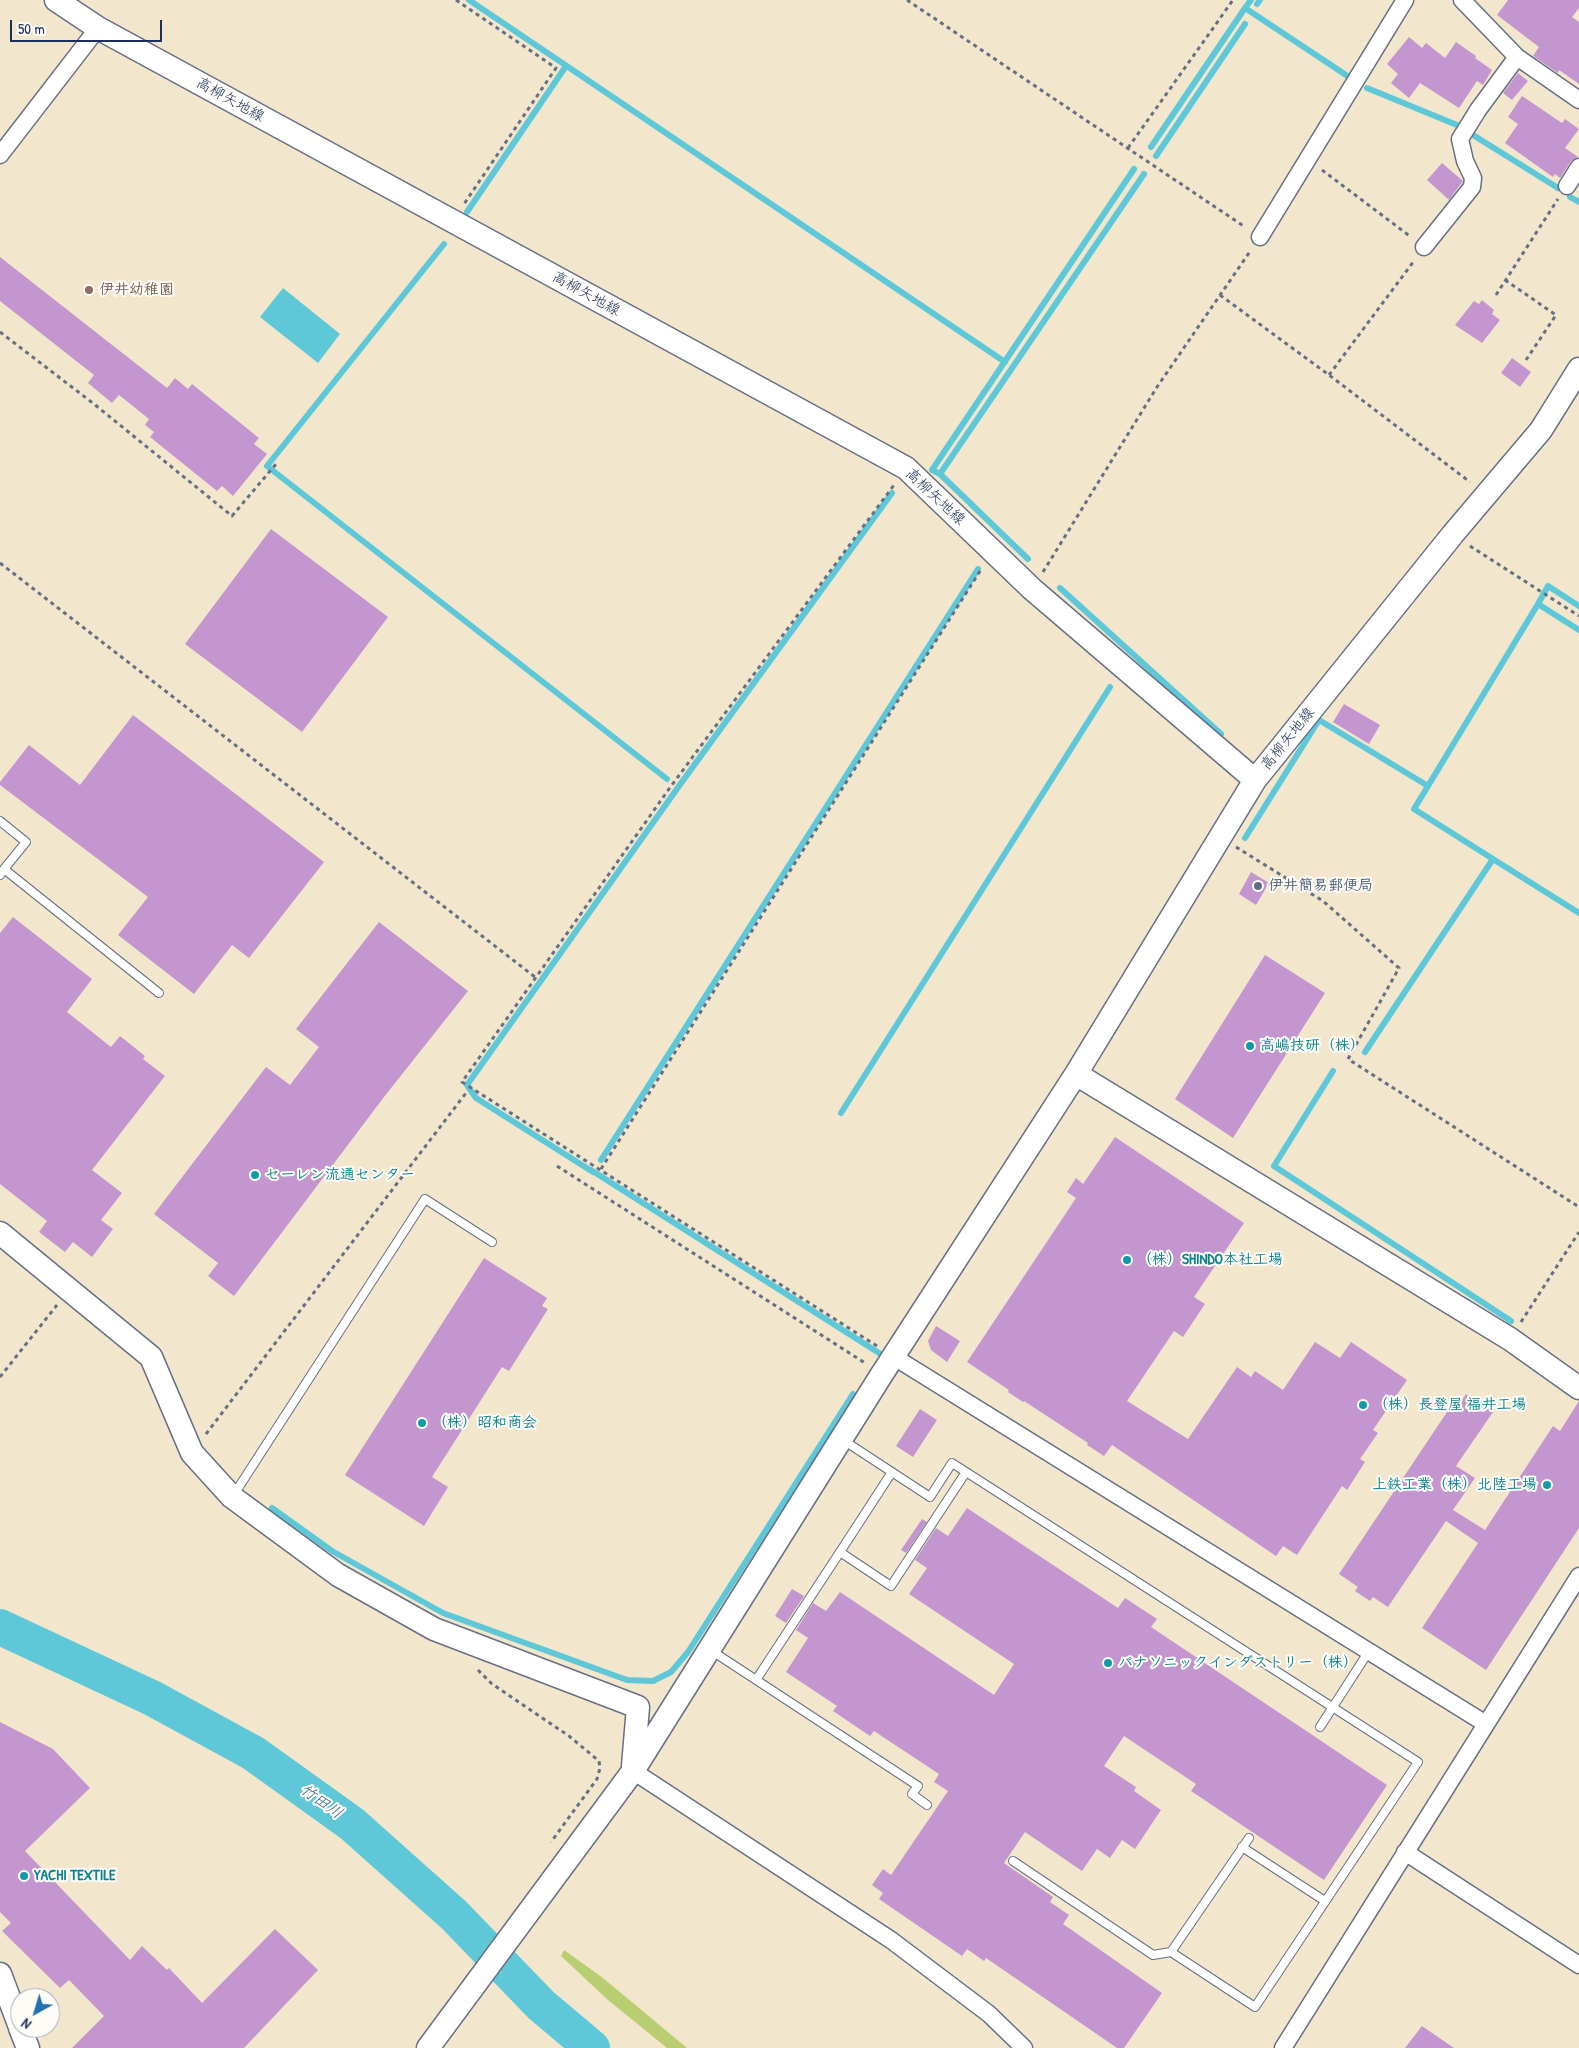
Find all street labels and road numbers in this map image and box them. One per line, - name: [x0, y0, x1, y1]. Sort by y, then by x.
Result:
- street label: 高柳矢地線: [193, 74, 267, 126]
- street label: 高柳矢地線: [549, 268, 623, 320]
- street label: 高柳矢地線: [901, 465, 969, 529]
- street label: 高柳矢地線: [1257, 704, 1319, 774]

